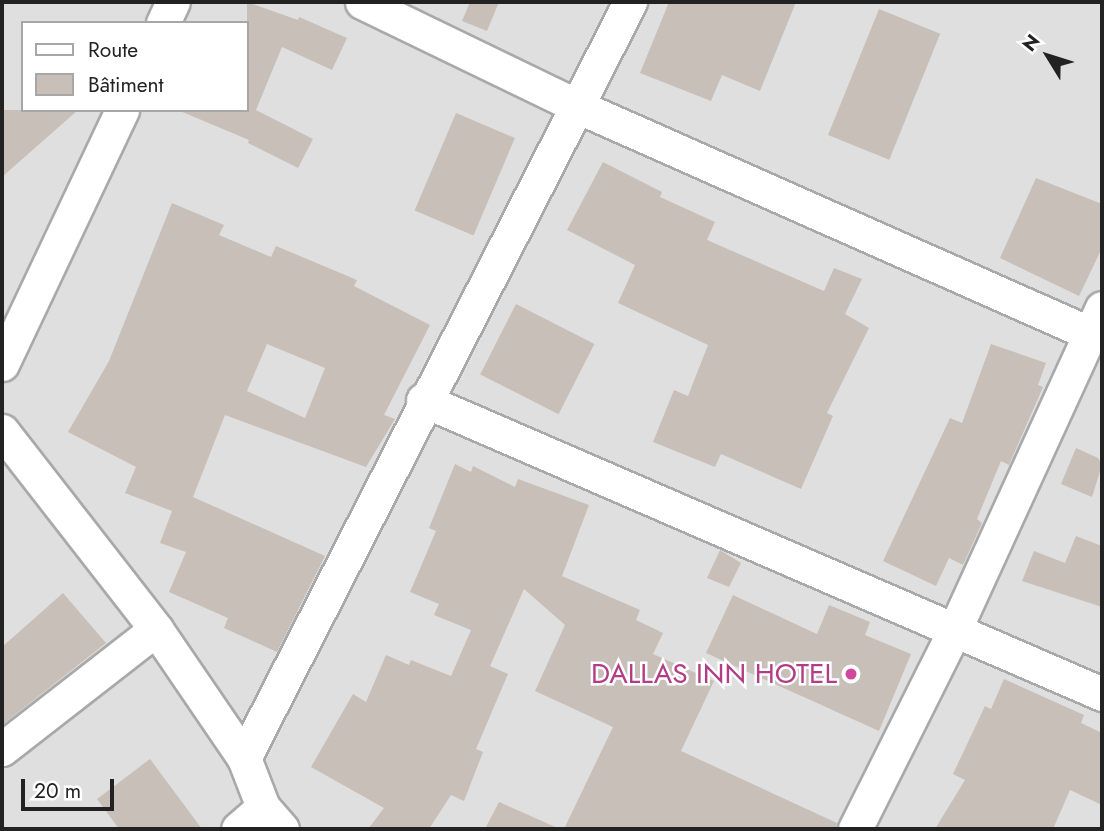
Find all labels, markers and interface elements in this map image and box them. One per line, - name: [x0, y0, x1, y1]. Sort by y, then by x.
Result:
- legend: [21, 21, 248, 112]
- north arrow: [1013, 21, 1083, 91]
- text: N: [1016, 29, 1046, 57]
- text: Route: [88, 35, 138, 65]
- text: Bâtiment: [88, 70, 164, 100]
- place label: DALLAS INN HOTEL: [591, 657, 837, 691]
- marker: DALLAS INN HOTEL: [843, 666, 859, 682]
- scale bar: [24, 764, 117, 808]
- text: 20 m: [34, 776, 81, 806]

